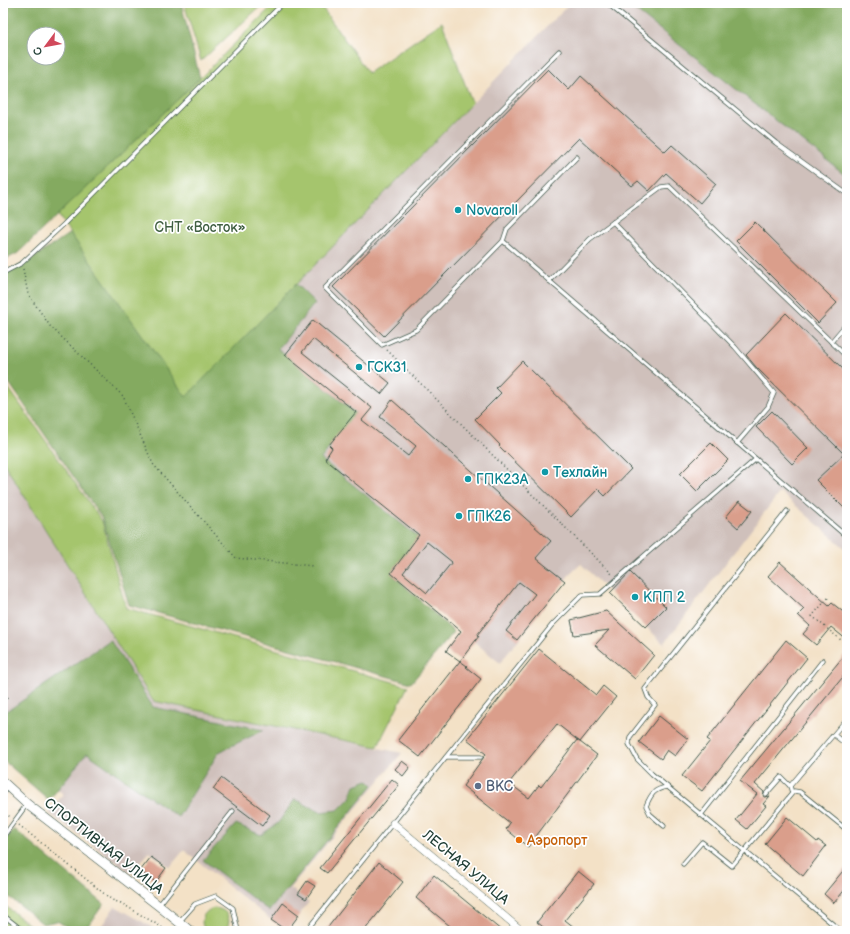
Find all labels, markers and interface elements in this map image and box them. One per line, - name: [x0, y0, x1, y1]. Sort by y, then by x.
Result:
- north arrow: [26, 26, 66, 66]
- text: С: [30, 44, 45, 58]
- place label: Novaroll: [466, 202, 518, 219]
- marker: Novaroll: [453, 205, 463, 215]
- park label: СНТ «Восток»: [154, 219, 246, 236]
- place label: ГСК31: [367, 359, 407, 376]
- marker: ГСК31: [354, 362, 364, 372]
- place label: Техлайн: [553, 464, 607, 481]
- marker: Техлайн: [540, 467, 550, 477]
- place label: ГПК23А: [476, 471, 529, 488]
- marker: ГПК23А: [463, 474, 473, 484]
- place label: ГПК26: [467, 508, 512, 525]
- marker: ГПК26: [454, 511, 464, 521]
- place label: КПП 2: [643, 589, 686, 606]
- marker: КПП 2: [630, 592, 640, 602]
- place label: ВКС: [486, 778, 514, 795]
- marker: ВКС: [473, 781, 483, 791]
- street label: СПОРТИВНАЯ УЛИЦА: [41, 794, 167, 898]
- street label: ЛЕСНАЯ УЛИЦА: [419, 825, 513, 908]
- place label: Аэропорт: [526, 832, 588, 849]
- marker: Аэропорт: [514, 835, 524, 845]

